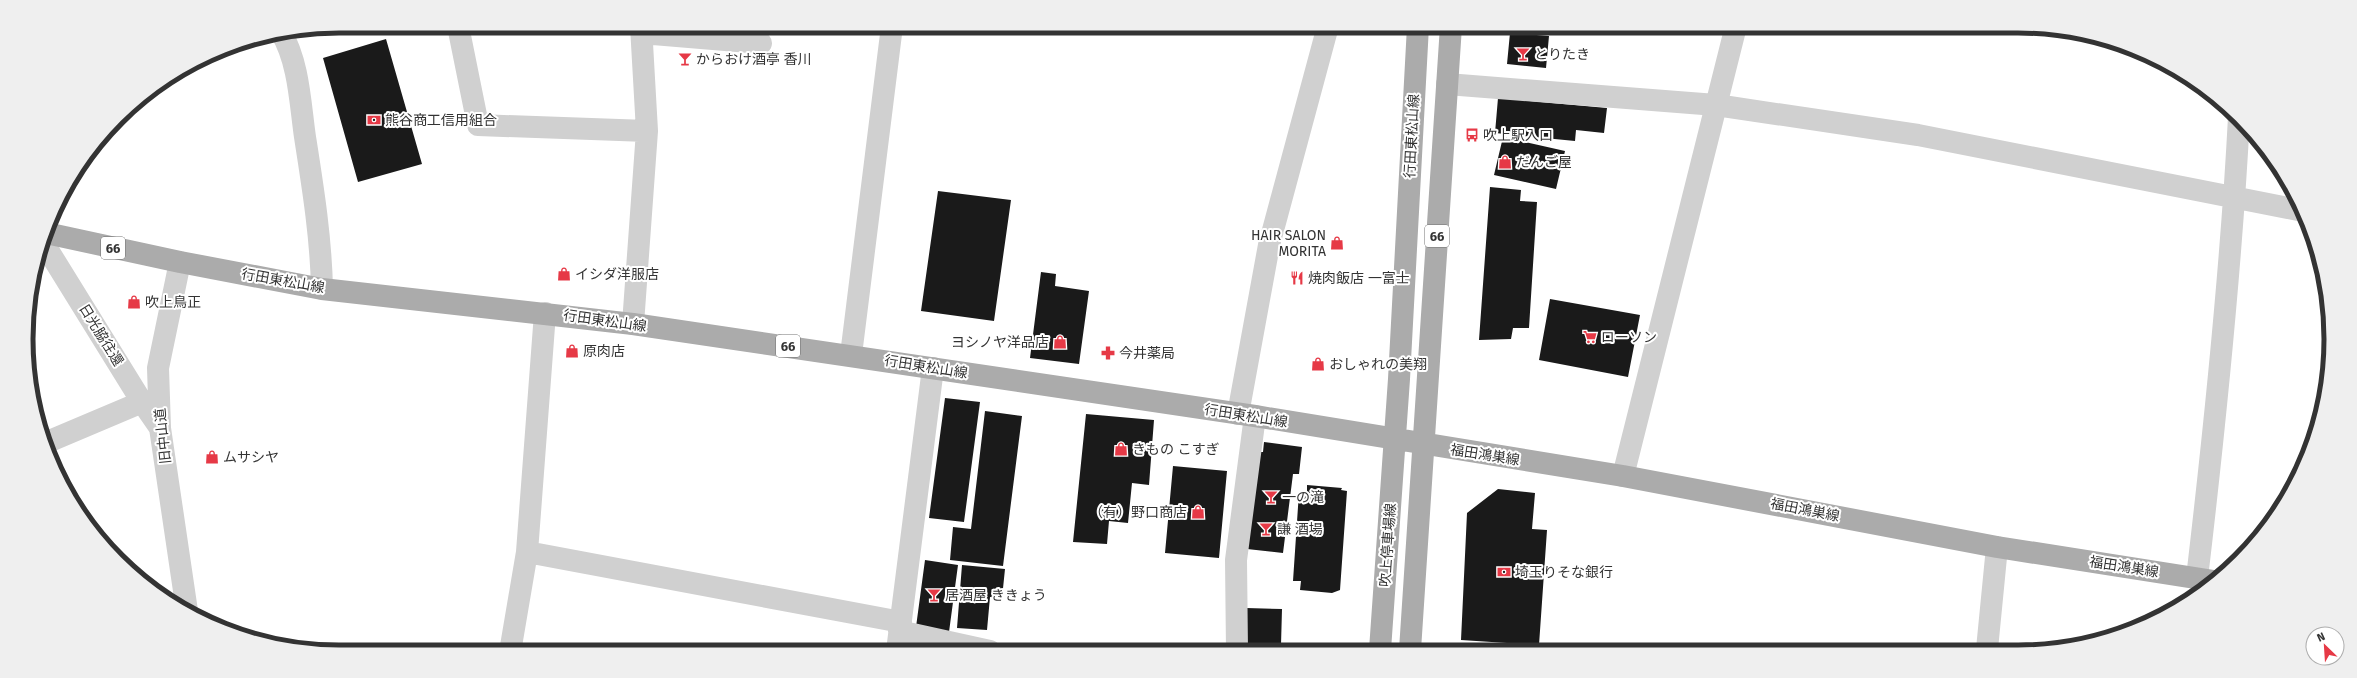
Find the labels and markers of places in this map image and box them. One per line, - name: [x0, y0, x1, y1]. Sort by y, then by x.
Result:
- bar icon: とりたき: [1515, 46, 1531, 62]
- place label: とりたき: [1534, 46, 1590, 63]
- bar icon: からおけ酒亭 香川: [677, 51, 693, 67]
- place label: からおけ酒亭 香川: [696, 51, 812, 68]
- bank icon: 熊谷商工信用組合: [366, 112, 382, 128]
- place label: 熊谷商工信用組合: [385, 112, 497, 129]
- bus stop icon: 吹上駅入口: [1464, 127, 1480, 143]
- place label: 吹上駅入口: [1483, 127, 1553, 144]
- shop icon: だんご屋: [1497, 154, 1513, 170]
- place label: だんご屋: [1516, 154, 1572, 171]
- place label: HAIR SALON MORITA: [1251, 227, 1326, 260]
- shop icon: HAIR SALON MORITA: [1329, 235, 1345, 251]
- shop icon: イシダ洋服店: [556, 266, 572, 282]
- place label: イシダ洋服店: [575, 266, 659, 283]
- restaurant icon: 焼肉飯店 一富士: [1289, 270, 1305, 286]
- place label: 焼肉飯店 一富士: [1308, 270, 1410, 287]
- shop icon: 吹上鳥正: [126, 294, 142, 310]
- place label: 吹上鳥正: [145, 294, 201, 311]
- supermarket icon: ローソン: [1582, 329, 1598, 345]
- place label: ローソン: [1601, 329, 1657, 346]
- place label: ヨシノヤ洋品店: [951, 334, 1049, 351]
- shop icon: ヨシノヤ洋品店: [1052, 334, 1068, 350]
- shop icon: 原肉店: [564, 343, 580, 359]
- place label: 原肉店: [583, 343, 625, 360]
- pharmacy icon: 今井薬局: [1100, 345, 1116, 361]
- place label: 今井薬局: [1119, 345, 1175, 362]
- shop icon: おしゃれの美翔: [1310, 356, 1326, 372]
- place label: おしゃれの美翔: [1329, 356, 1427, 373]
- shop icon: きもの こすぎ: [1113, 441, 1129, 457]
- place label: きもの こすぎ: [1132, 441, 1219, 458]
- shop icon: ムサシヤ: [204, 449, 220, 465]
- place label: ムサシヤ: [223, 449, 279, 466]
- bar icon: 一の滝: [1263, 489, 1279, 505]
- place label: 一の滝: [1282, 489, 1324, 506]
- place label: （有）野口商店: [1089, 504, 1187, 521]
- shop icon: （有）野口商店: [1190, 504, 1206, 520]
- bar icon: 謙 酒場: [1258, 521, 1274, 537]
- place label: 謙 酒場: [1277, 521, 1323, 538]
- bank icon: 埼玉りそな銀行: [1496, 564, 1512, 580]
- place label: 埼玉りそな銀行: [1515, 564, 1613, 581]
- bar icon: 居酒屋 ききょう: [926, 587, 942, 603]
- place label: 居酒屋 ききょう: [945, 587, 1047, 604]

